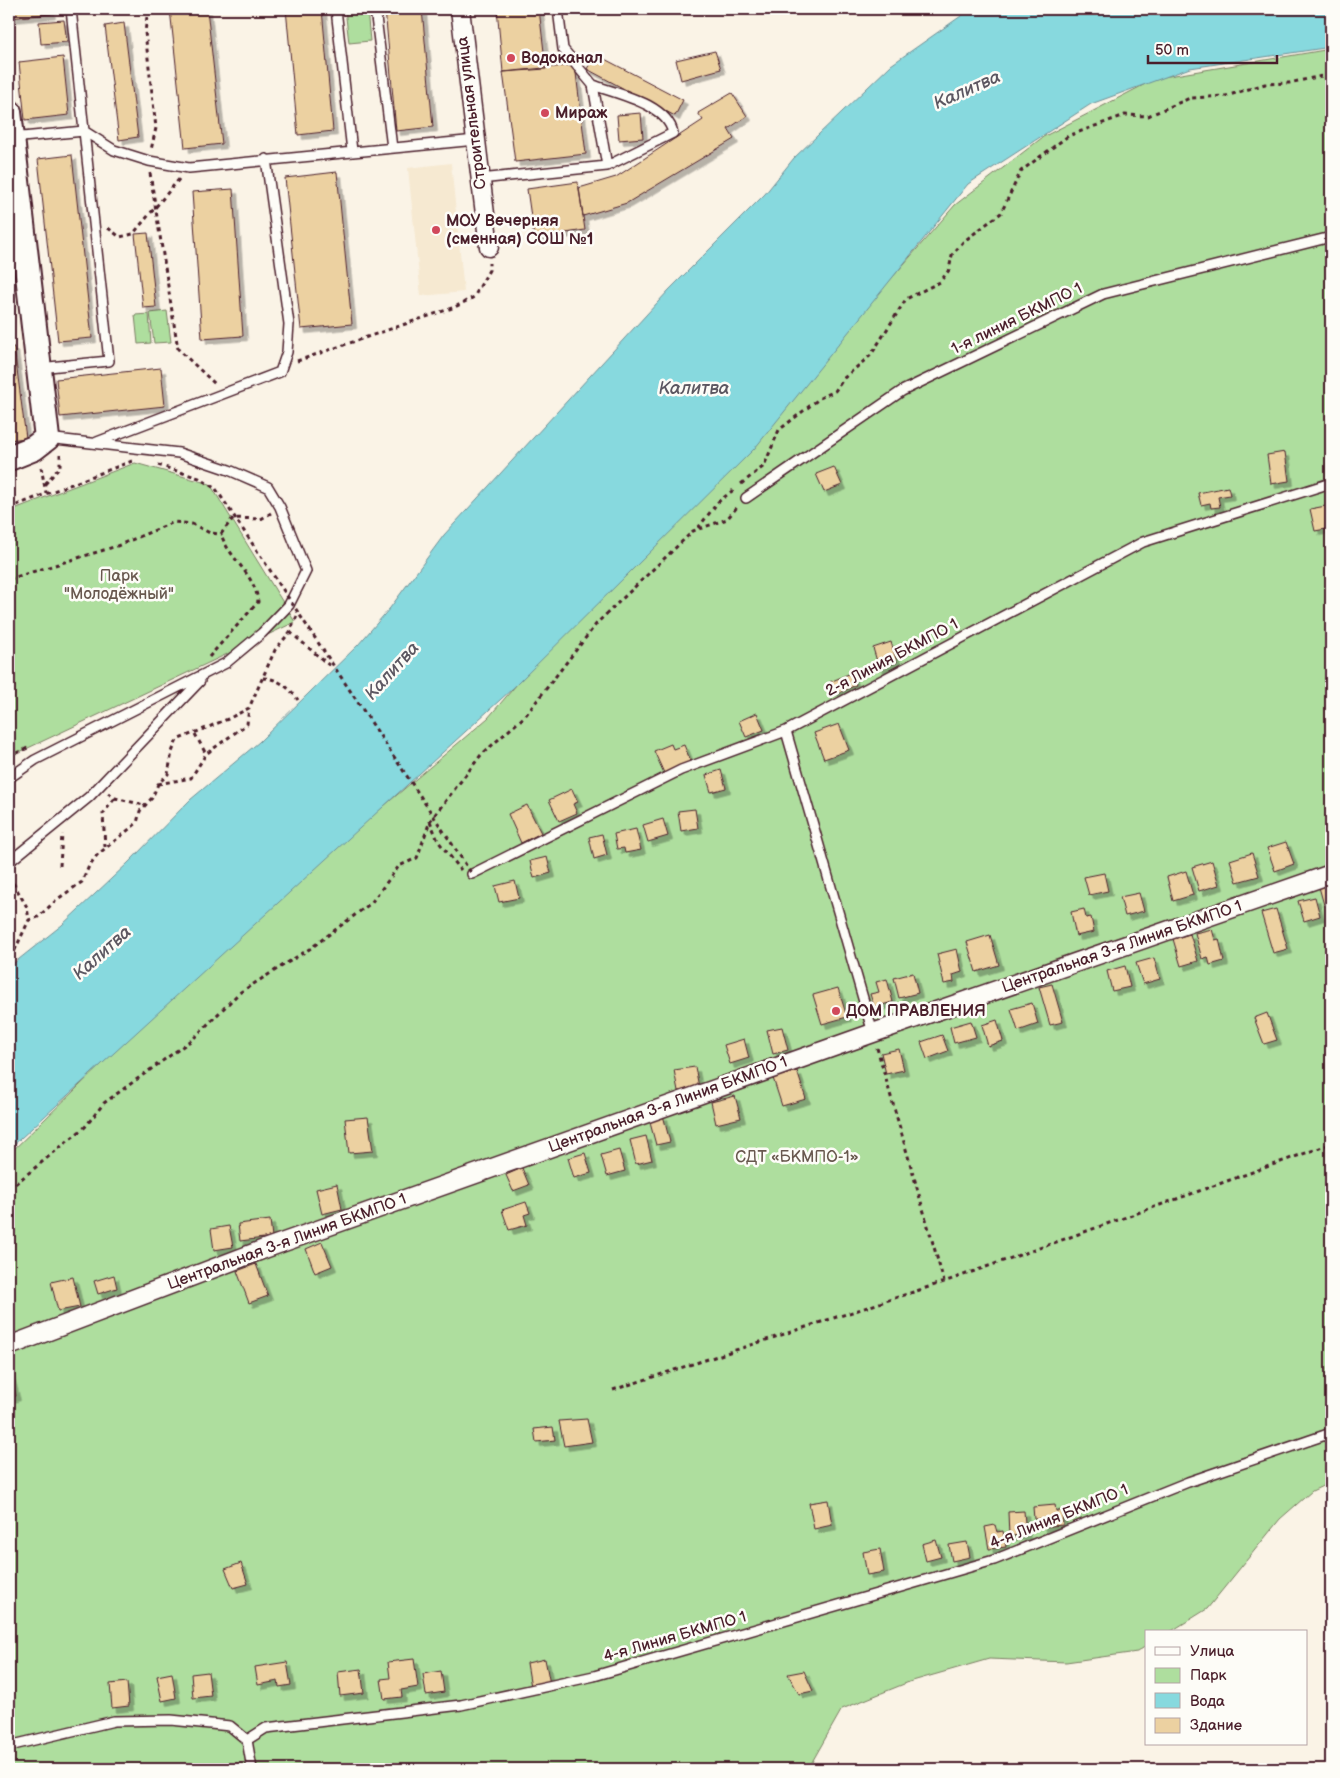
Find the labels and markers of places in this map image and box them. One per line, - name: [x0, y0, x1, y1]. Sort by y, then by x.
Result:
- place label: Водоканал: [521, 49, 603, 68]
- marker: Водоканал: [505, 52, 517, 64]
- place label: Мираж: [555, 104, 608, 123]
- marker: Мираж: [539, 107, 551, 119]
- place label: МОУ Вечерняя (сменная) СОШ №1: [446, 212, 594, 249]
- marker: МОУ Вечерняя (сменная) СОШ №1: [430, 224, 442, 236]
- place label: ДОМ ПРАВЛЕНИЯ: [846, 1002, 986, 1021]
- marker: ДОМ ПРАВЛЕНИЯ: [830, 1005, 842, 1017]

